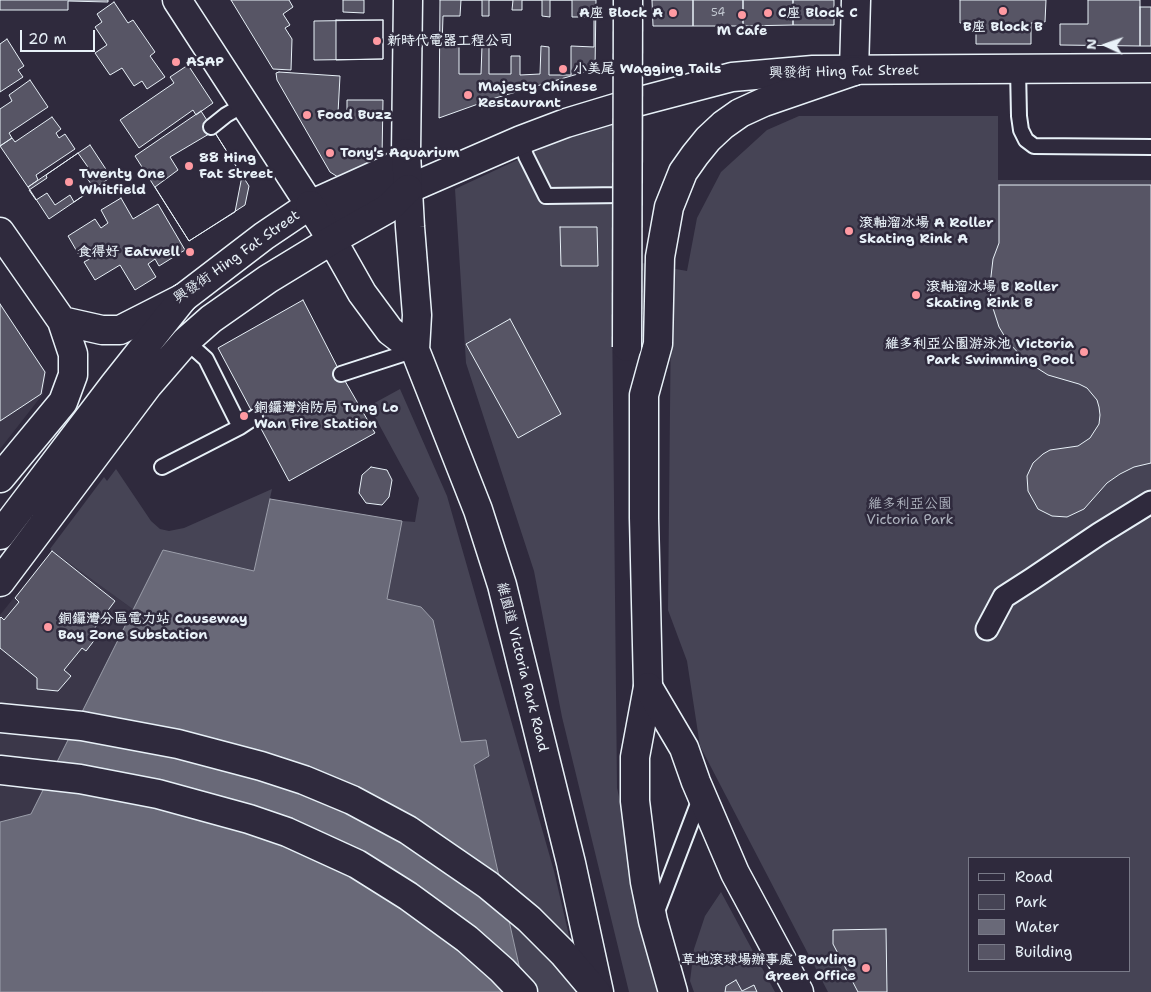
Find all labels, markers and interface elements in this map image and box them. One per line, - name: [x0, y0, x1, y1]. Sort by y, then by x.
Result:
- place label: A座 Block A: [579, 5, 663, 21]
- place label: C座 Block C: [778, 5, 858, 21]
- marker: B座 Block B: [997, 5, 1009, 17]
- house number: 54: [711, 6, 725, 20]
- marker: A座 Block A: [667, 7, 679, 19]
- marker: C座 Block C: [762, 7, 774, 19]
- marker: M Cafe: [736, 9, 748, 21]
- place label: B座 Block B: [963, 19, 1043, 35]
- scale bar: [22, 20, 98, 52]
- north arrow: [1081, 20, 1131, 70]
- place label: M Cafe: [717, 23, 767, 39]
- text: 20 m: [28, 29, 67, 49]
- place label: 新時代電器工程公司: [387, 33, 513, 49]
- marker: 新時代電器工程公司: [371, 35, 383, 47]
- text: N: [1082, 38, 1100, 50]
- place label: ASAP: [186, 54, 224, 70]
- marker: ASAP: [170, 56, 182, 68]
- place label: 小美尾 Wagging Tails: [573, 61, 721, 77]
- street label: 興發街 Hing Fat Street: [769, 62, 919, 82]
- marker: 小美尾 Wagging Tails: [557, 63, 569, 75]
- place label: Majesty Chinese Restaurant: [478, 79, 597, 111]
- marker: Majesty Chinese Restaurant: [462, 89, 474, 101]
- place label: Food Buzz: [317, 107, 392, 123]
- marker: Food Buzz: [301, 109, 313, 121]
- place label: Tony's Aquarium: [340, 145, 460, 161]
- marker: Tony's Aquarium: [324, 147, 336, 159]
- place label: 88 Hing Fat Street: [199, 150, 273, 182]
- marker: 88 Hing Fat Street: [183, 160, 195, 172]
- place label: Twenty One Whitfield: [79, 166, 165, 198]
- marker: Twenty One Whitfield: [63, 176, 75, 188]
- street label: 興發街 Hing Fat Street: [171, 207, 303, 307]
- place label: 滾軸溜冰場 A Roller Skating Rink A: [859, 215, 994, 248]
- marker: 滾軸溜冰場 A Roller Skating Rink A: [843, 225, 855, 237]
- place label: 食得好 Eatwell: [77, 244, 180, 260]
- marker: 食得好 Eatwell: [184, 246, 196, 258]
- place label: 滾軸溜冰場 B Roller Skating Rink B: [926, 279, 1059, 312]
- marker: 滾軸溜冰場 B Roller Skating Rink B: [910, 289, 922, 301]
- place label: 維多利亞公園游泳池 Victoria Park Swimming Pool: [885, 336, 1074, 368]
- marker: 維多利亞公園游泳池 Victoria Park Swimming Pool: [1078, 346, 1090, 358]
- place label: 銅鑼灣消防局 Tung Lo Wan Fire Station: [254, 400, 399, 432]
- marker: 銅鑼灣消防局 Tung Lo Wan Fire Station: [238, 410, 250, 422]
- park label: 維多利亞公園 Victoria Park: [866, 496, 954, 528]
- street label: 維園道 Victoria Park Road: [493, 581, 551, 753]
- place label: 銅鑼灣分區電力站 Causeway Bay Zone Substation: [58, 611, 248, 644]
- marker: 銅鑼灣分區電力站 Causeway Bay Zone Substation: [42, 621, 54, 633]
- legend: [968, 857, 1131, 972]
- text: Road: [1015, 867, 1053, 887]
- text: Park: [1015, 892, 1047, 912]
- text: Water: [1015, 917, 1059, 937]
- text: Building: [1015, 942, 1072, 962]
- place label: 草地滾球場辦事處 Bowling Green Office: [681, 952, 856, 984]
- marker: 草地滾球場辦事處 Bowling Green Office: [860, 962, 872, 974]

